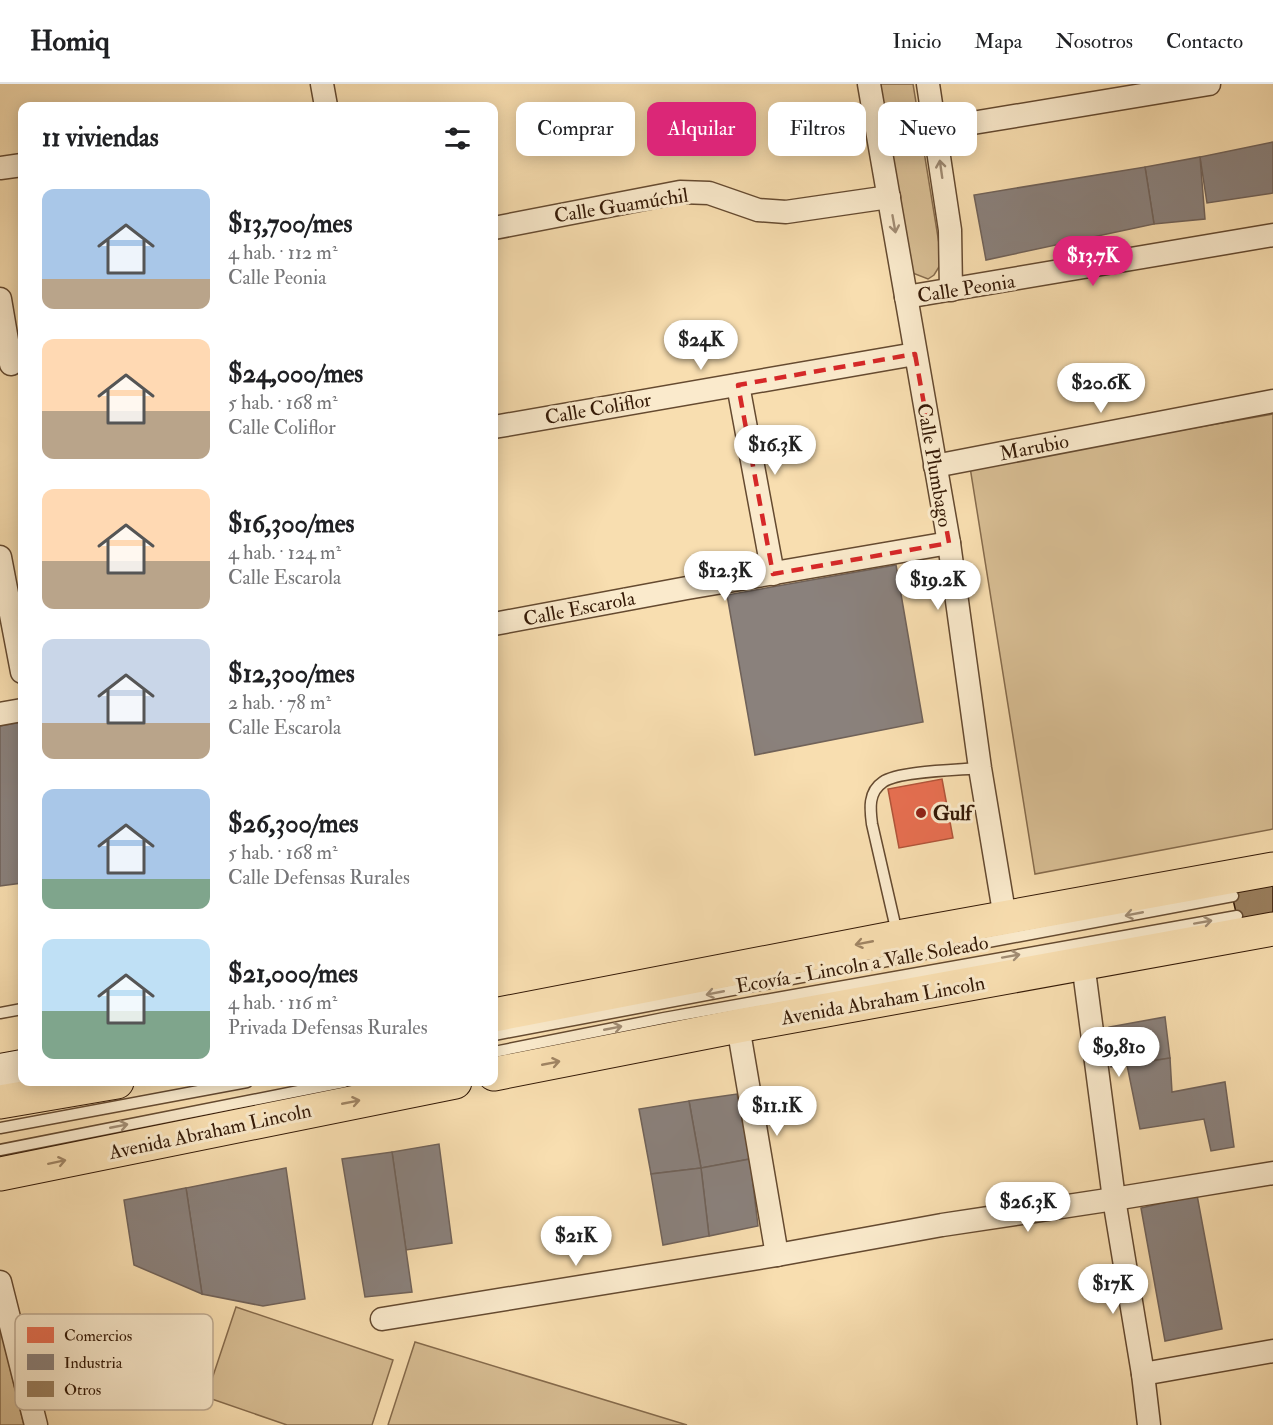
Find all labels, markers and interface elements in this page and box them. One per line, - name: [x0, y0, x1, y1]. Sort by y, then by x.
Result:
- text: Homiq: [30, 24, 110, 59]
- text: Inicio: [892, 28, 941, 55]
- text: Mapa: [974, 28, 1022, 55]
- text: Nosotros: [1055, 28, 1133, 55]
- text: Contacto: [1166, 28, 1243, 55]
- chip: Comprar: [516, 102, 635, 156]
- chip: Alquilar: [647, 102, 756, 156]
- chip: Filtros: [768, 102, 866, 156]
- chip: Nuevo: [878, 102, 977, 156]
- text: 11 viviendas: [42, 122, 159, 154]
- icon: filters: [441, 122, 474, 155]
- one-way arrow: [936, 160, 947, 179]
- street label: Calle Guamúchil: [552, 183, 690, 228]
- text: $13,700/mes: [228, 208, 352, 240]
- icon: home: [90, 213, 162, 285]
- one-way arrow: [889, 214, 900, 234]
- pin: $13.7K: [1044, 236, 1142, 287]
- text: 4 hab. · 112 m²: [228, 240, 338, 265]
- text: $13.7K: [1067, 243, 1119, 268]
- text: Calle Peonia: [228, 265, 327, 290]
- street label: Calle Peonia: [915, 268, 1017, 309]
- pin: $24K: [665, 320, 737, 371]
- text: $24K: [678, 327, 724, 352]
- text: $24,000/mes: [228, 358, 363, 390]
- icon: home: [90, 363, 162, 435]
- pin: $20.6K: [1052, 363, 1150, 414]
- text: $20.6K: [1071, 370, 1131, 395]
- street label: Calle Coliflor: [543, 387, 654, 430]
- text: 5 hab. · 168 m²: [228, 390, 338, 415]
- street label: Calle Plumbago: [911, 401, 958, 529]
- text: Calle Coliflor: [228, 415, 336, 440]
- pin: $16.3K: [726, 425, 824, 476]
- street label: Marubio: [997, 429, 1071, 466]
- text: $16.3K: [748, 432, 802, 457]
- text: $16,300/mes: [228, 508, 354, 540]
- icon: home: [90, 513, 162, 585]
- text: 4 hab. · 124 m²: [228, 540, 341, 565]
- pin: $12.3K: [676, 551, 774, 602]
- text: $12.3K: [698, 558, 752, 583]
- pin: $19.2K: [889, 560, 987, 611]
- text: Calle Escarola: [228, 565, 341, 590]
- text: $19.2K: [910, 567, 966, 592]
- street label: Calle Escarola: [521, 585, 638, 632]
- text: $12,300/mes: [228, 658, 355, 690]
- icon: home: [90, 663, 162, 735]
- text: 2 hab. · 78 m²: [228, 690, 331, 715]
- text: Calle Escarola: [228, 715, 341, 740]
- place label: Gulf: [933, 801, 975, 826]
- marker: Gulf: [914, 806, 928, 820]
- text: $26,300/mes: [228, 808, 358, 840]
- icon: home: [90, 813, 162, 885]
- text: 5 hab. · 168 m²: [228, 840, 338, 865]
- text: Calle Defensas Rurales: [228, 865, 410, 890]
- one-way arrow: [1125, 909, 1144, 920]
- one-way arrow: [1193, 916, 1213, 927]
- street label: Ecovía - Lincoln a Valle Soleado: [734, 930, 990, 999]
- one-way arrow: [855, 938, 874, 949]
- one-way arrow: [1001, 950, 1021, 961]
- text: $21,000/mes: [228, 958, 358, 990]
- icon: home: [90, 963, 162, 1035]
- street label: Avenida Abraham Lincoln: [778, 970, 987, 1031]
- one-way arrow: [706, 988, 726, 999]
- text: 4 hab. · 116 m²: [228, 990, 337, 1015]
- text: Privada Defensas Rurales: [228, 1015, 428, 1040]
- one-way arrow: [602, 1022, 622, 1033]
- pin: $9,810: [1070, 1027, 1168, 1078]
- text: $9,810: [1093, 1034, 1145, 1059]
- one-way arrow: [541, 1057, 560, 1068]
- pin: $11.1K: [728, 1086, 826, 1137]
- text: $11.1K: [752, 1093, 802, 1118]
- one-way arrow: [341, 1096, 360, 1107]
- street label: Avenida Abraham Lincoln: [106, 1098, 314, 1165]
- one-way arrow: [109, 1120, 128, 1131]
- one-way arrow: [48, 1156, 67, 1168]
- pin: $26.3K: [979, 1182, 1077, 1233]
- text: $26.3K: [999, 1189, 1057, 1214]
- pin: $21K: [540, 1216, 612, 1267]
- text: $21K: [555, 1223, 597, 1248]
- pin: $17K: [1077, 1264, 1149, 1315]
- text: $17K: [1092, 1271, 1134, 1296]
- legend: [15, 1314, 213, 1410]
- text: Comercios: [64, 1326, 132, 1346]
- text: Industria: [64, 1353, 123, 1373]
- text: Otros: [64, 1380, 101, 1400]

